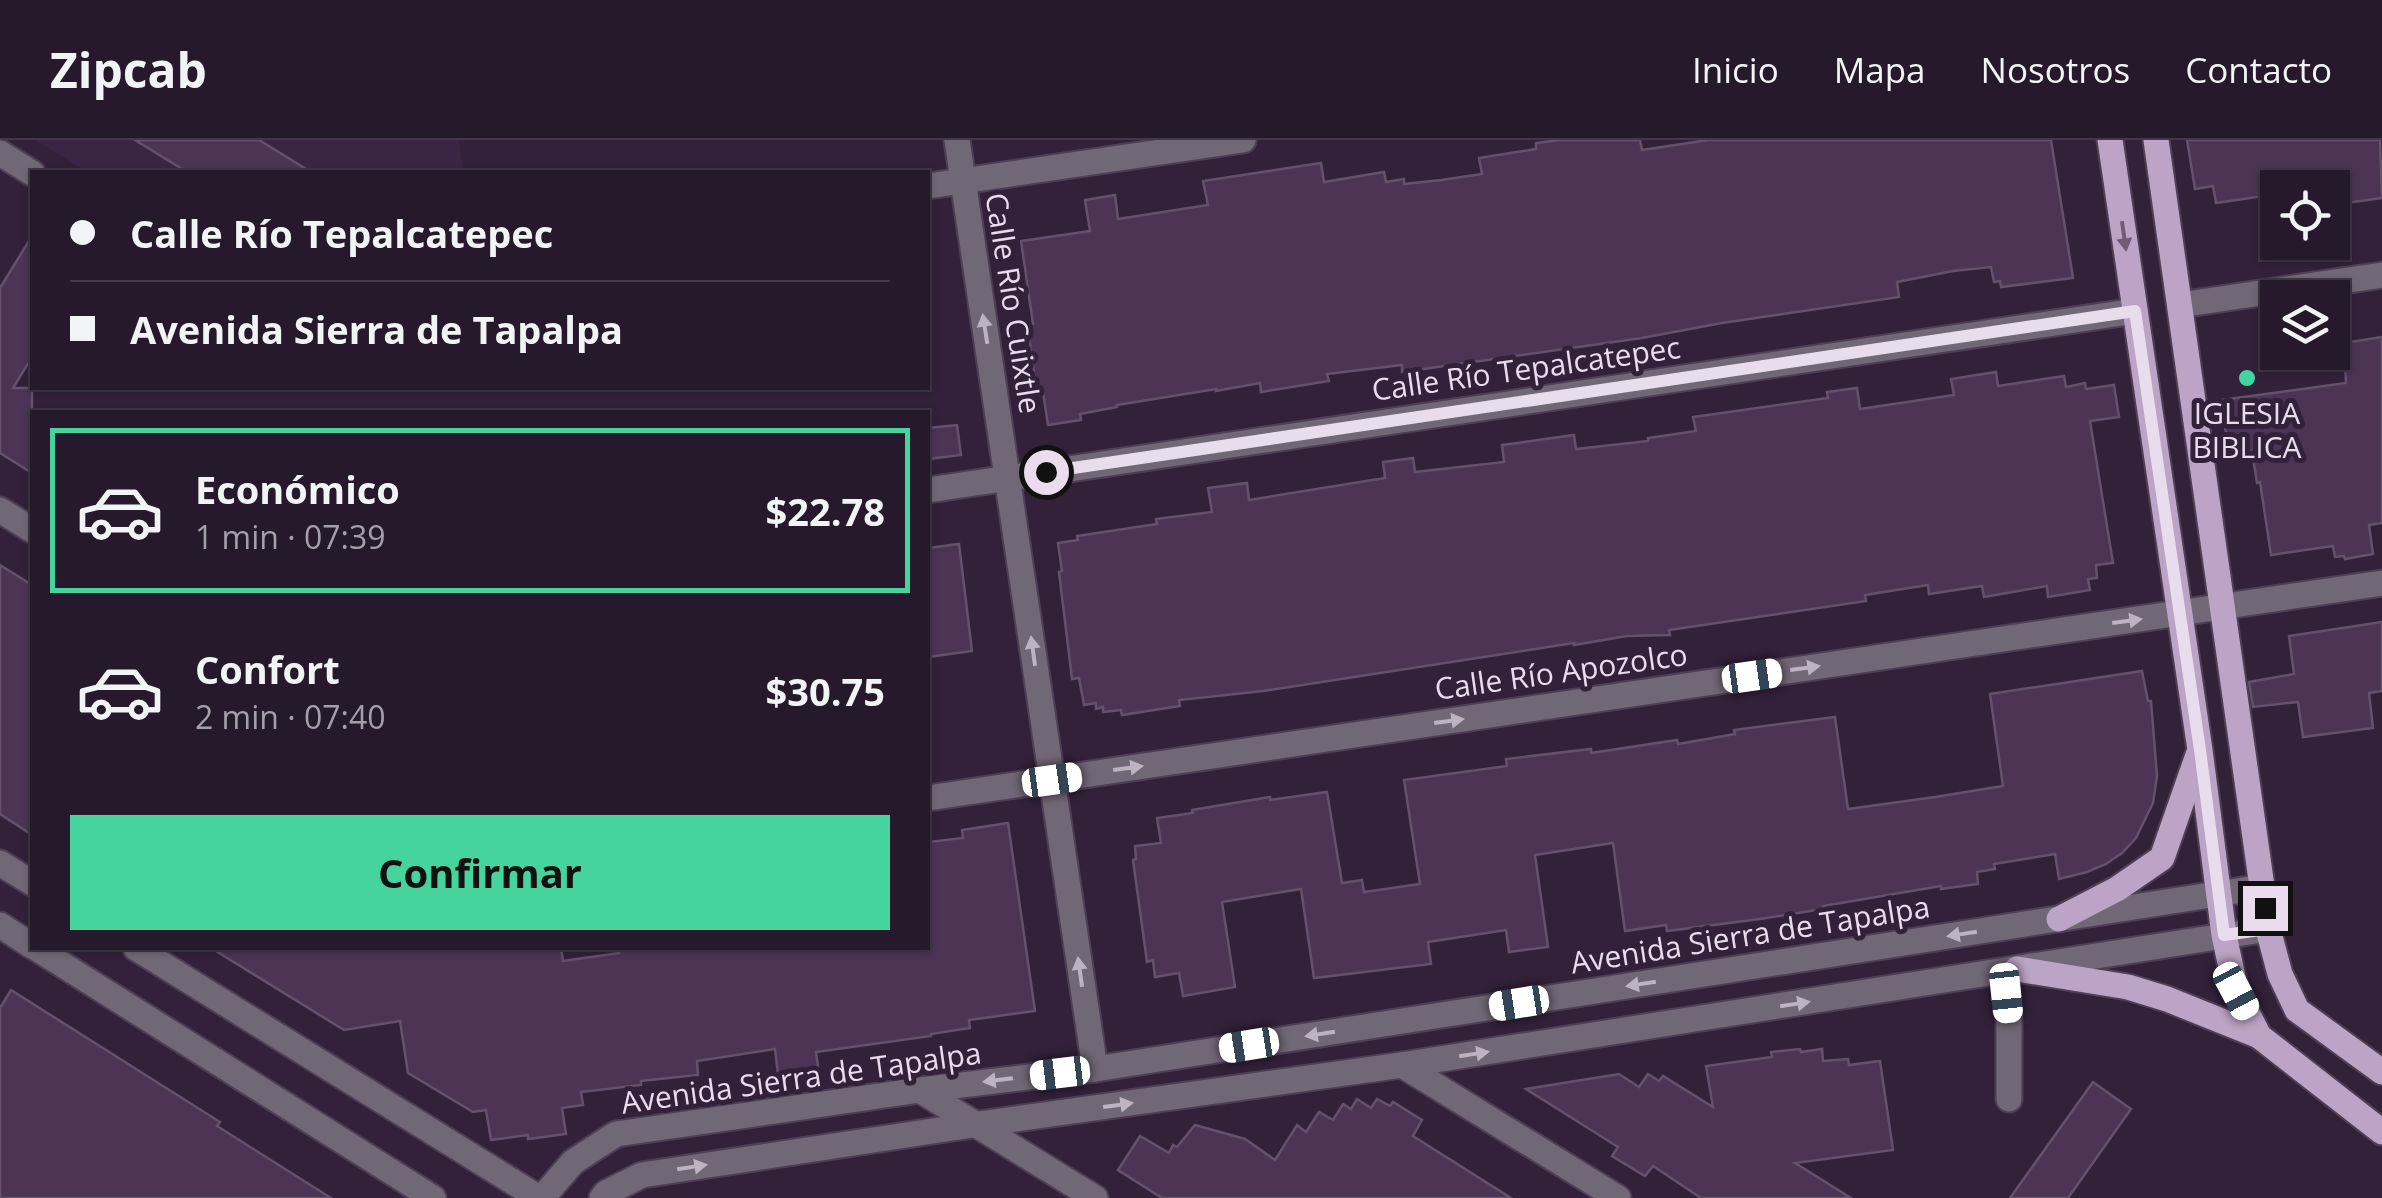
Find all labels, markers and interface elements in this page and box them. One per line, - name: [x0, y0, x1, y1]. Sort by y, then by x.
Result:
- text: Zipcab: [50, 37, 207, 102]
- text: Inicio: [1692, 46, 1779, 93]
- text: Mapa: [1834, 46, 1926, 93]
- text: Nosotros: [1981, 46, 2130, 93]
- text: Contacto: [2185, 46, 2332, 93]
- map controls: [2260, 170, 2350, 370]
- button: locate: [2260, 170, 2350, 260]
- street label: Calle Río Cuixtle: [976, 190, 1052, 416]
- text: Calle Río Tepalcatepec: [130, 207, 553, 259]
- one-way arrow: [2116, 221, 2132, 253]
- button: layers: [2260, 280, 2350, 370]
- text: Avenida Sierra de Tapalpa: [130, 303, 623, 355]
- one-way arrow: [977, 313, 992, 345]
- street label: Calle Río Tepalcatepec: [1369, 326, 1683, 410]
- marker: IGLESIA BIBLICA: [2236, 367, 2258, 389]
- place label: IGLESIA BIBLICA: [2192, 392, 2302, 467]
- route start: [1024, 450, 1069, 495]
- text: Económico: [195, 463, 400, 515]
- icon: car: [75, 466, 165, 556]
- text: $22.78: [766, 485, 885, 537]
- text: 1 min · 07:39: [195, 515, 386, 558]
- one-way arrow: [2112, 612, 2143, 628]
- street label: Calle Río Apozolco: [1432, 633, 1690, 709]
- one-way arrow: [1024, 634, 1040, 666]
- text: Confort: [195, 643, 340, 695]
- icon: car: [75, 646, 165, 736]
- car: [1720, 657, 1784, 695]
- one-way arrow: [1790, 660, 1822, 676]
- text: $30.75: [766, 665, 885, 717]
- text: 2 min · 07:40: [195, 695, 386, 738]
- one-way arrow: [1434, 712, 1466, 728]
- one-way arrow: [1113, 760, 1144, 776]
- car: [1020, 761, 1084, 799]
- button: Confirmar: [70, 815, 890, 930]
- street label: Avenida Sierra de Tapalpa: [1567, 885, 1933, 983]
- route end: [2243, 886, 2288, 931]
- one-way arrow: [1946, 927, 1978, 942]
- one-way arrow: [1072, 956, 1088, 988]
- car: [2209, 957, 2263, 1025]
- car: [1988, 962, 2024, 1024]
- one-way arrow: [1625, 977, 1656, 992]
- car: [1487, 983, 1551, 1023]
- one-way arrow: [1780, 996, 1812, 1011]
- car: [1217, 1025, 1281, 1065]
- one-way arrow: [1304, 1026, 1335, 1042]
- street label: Avenida Sierra de Tapalpa: [618, 1031, 984, 1123]
- one-way arrow: [1459, 1045, 1490, 1061]
- car: [1028, 1054, 1092, 1092]
- one-way arrow: [982, 1072, 1014, 1088]
- one-way arrow: [1102, 1096, 1134, 1112]
- one-way arrow: [677, 1159, 709, 1174]

